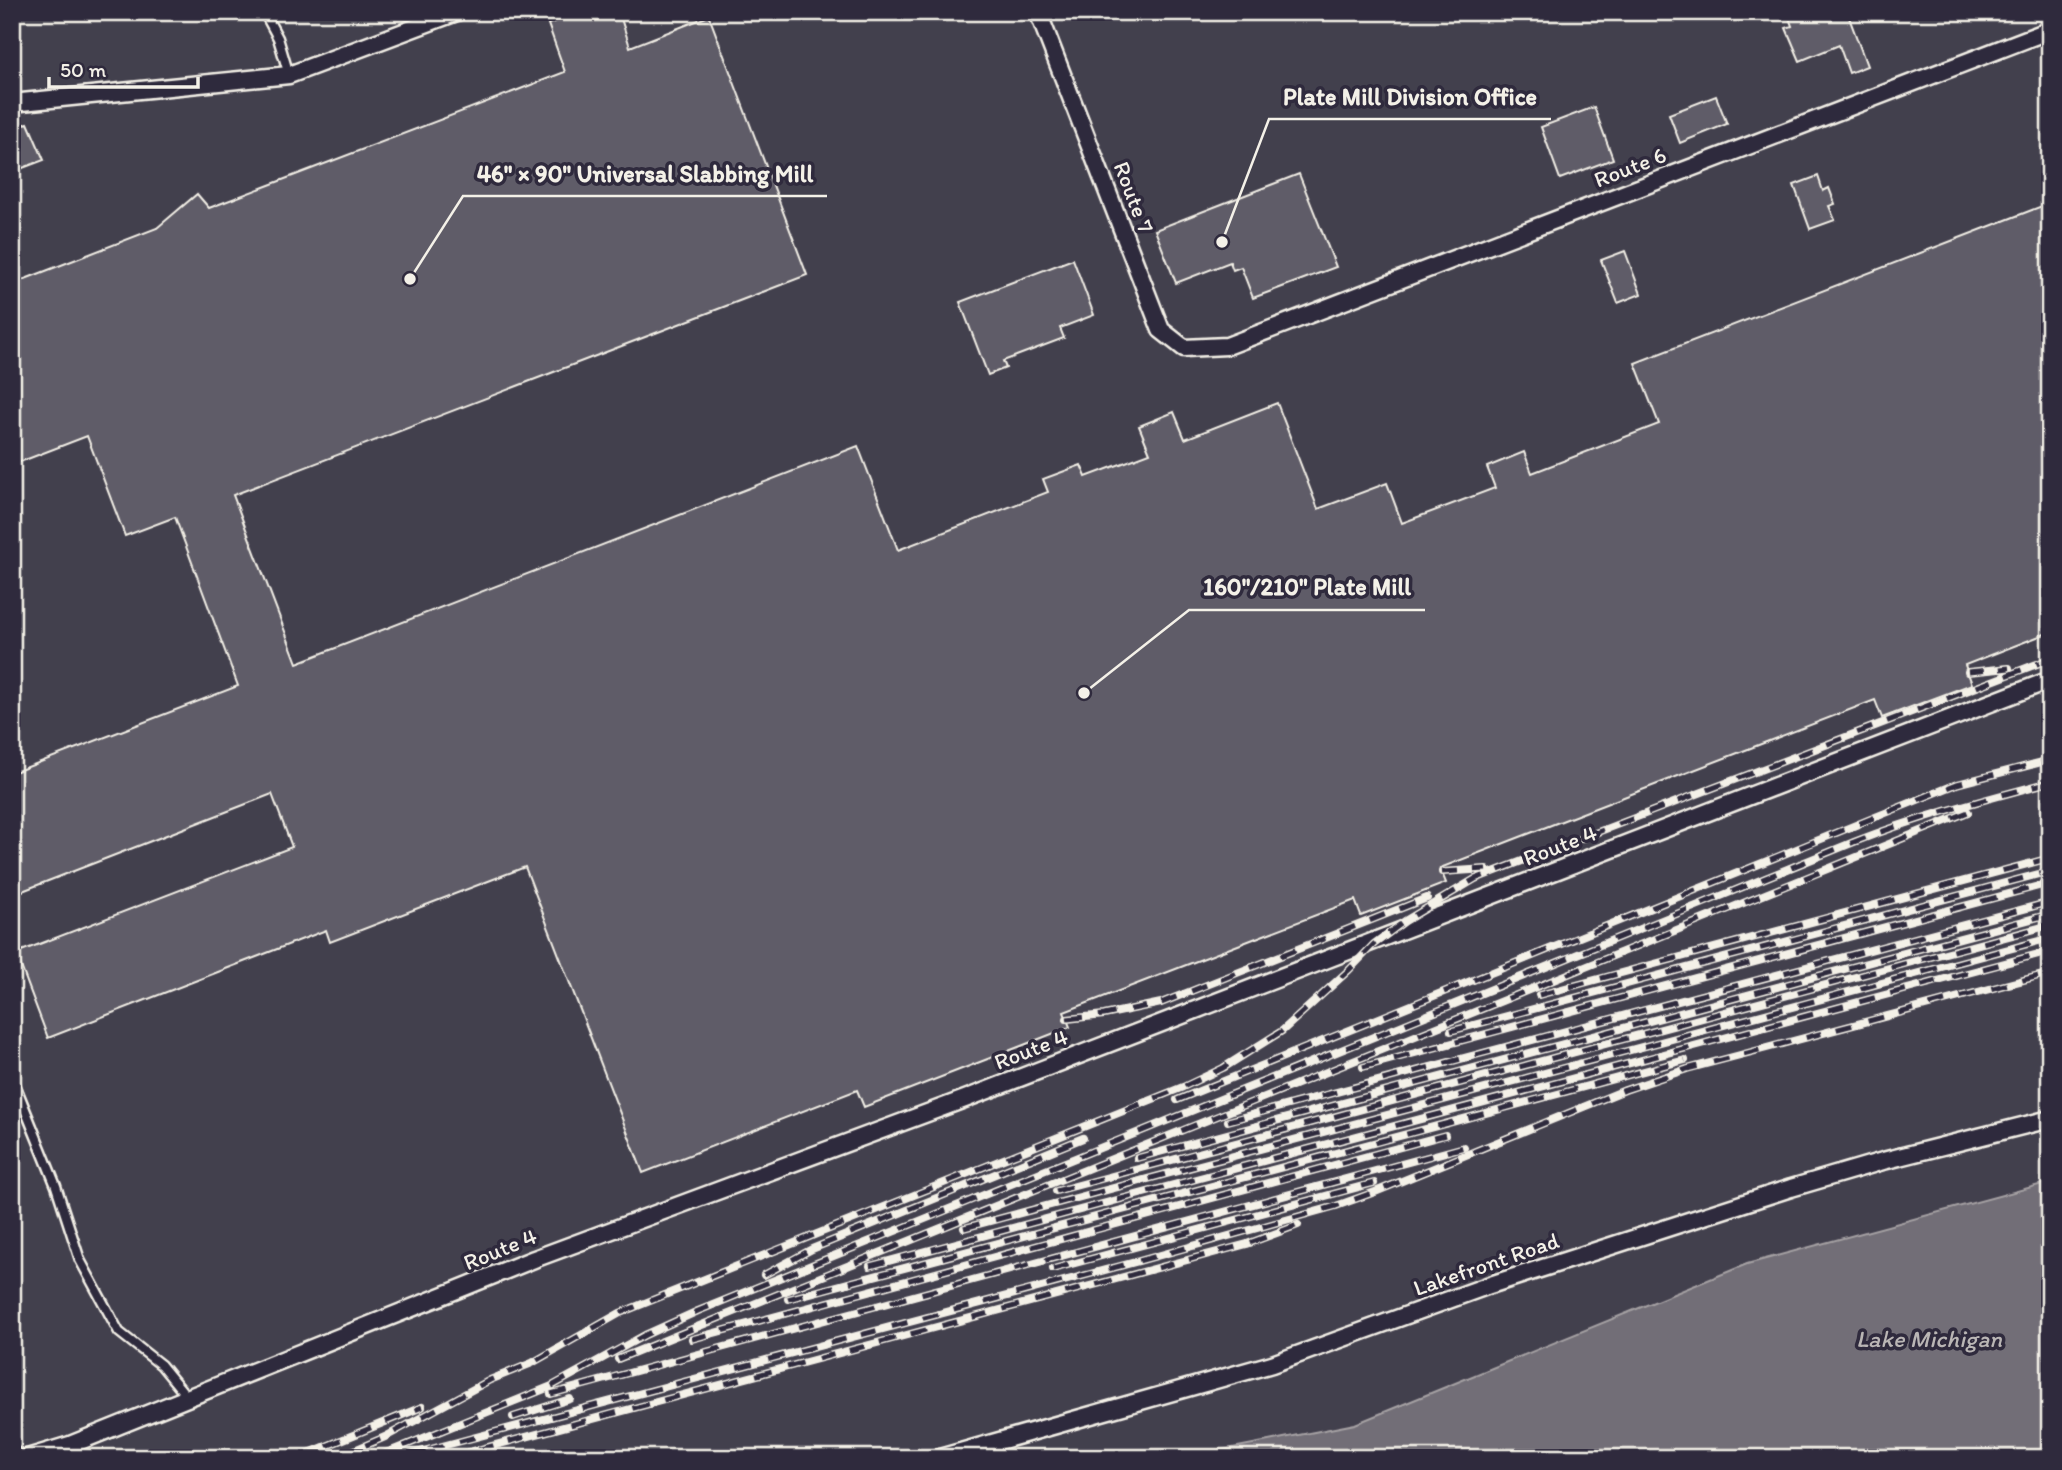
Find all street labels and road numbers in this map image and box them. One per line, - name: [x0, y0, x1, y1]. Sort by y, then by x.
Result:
- street label: Route 6: [1590, 140, 1670, 194]
- street label: Route 7: [1108, 157, 1160, 237]
- street label: Route 4: [1519, 818, 1601, 872]
- street label: Route 4: [990, 1022, 1072, 1076]
- street label: Route 4: [459, 1222, 541, 1276]
- street label: Lakefront Road: [1410, 1226, 1563, 1302]

